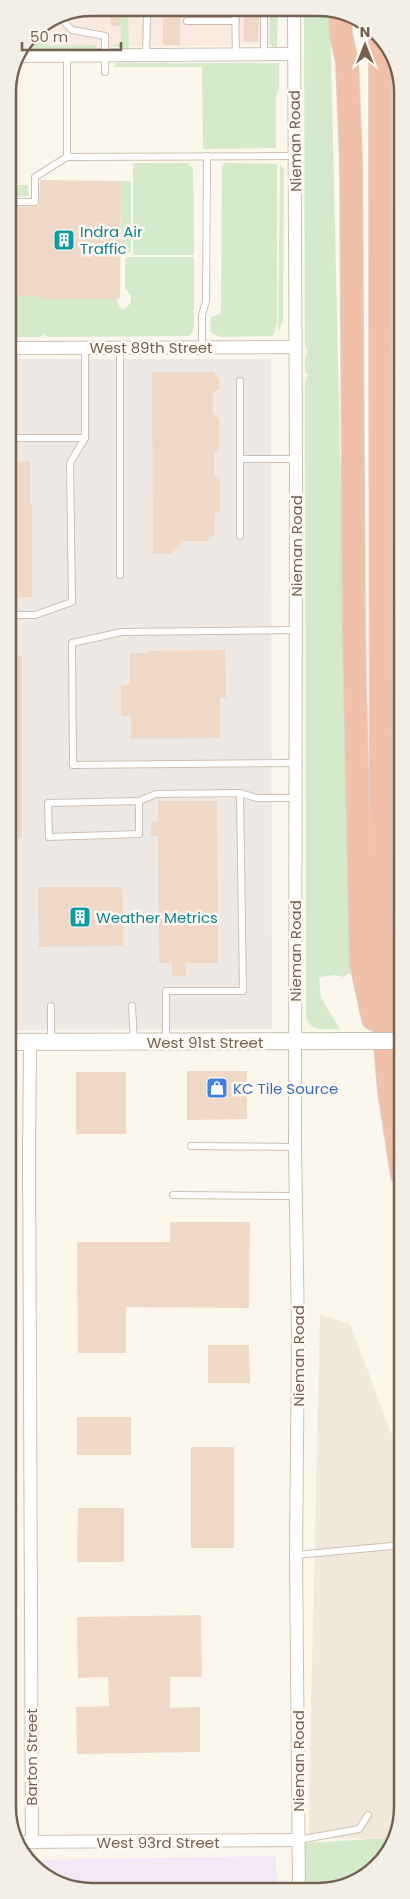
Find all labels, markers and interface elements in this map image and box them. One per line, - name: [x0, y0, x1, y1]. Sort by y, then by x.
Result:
- scale bar: [22, 20, 121, 52]
- north arrow: [340, 20, 390, 70]
- text: N: [360, 22, 370, 42]
- text: 50 m: [30, 26, 68, 47]
- street label: Nieman Road: [284, 90, 306, 192]
- place label: Indra Air Traffic: [80, 221, 143, 259]
- building icon: Indra Air Traffic: [52, 228, 76, 252]
- street label: West 89th Street: [89, 337, 213, 358]
- street label: Nieman Road: [286, 495, 307, 597]
- street label: Nieman Road: [285, 900, 306, 1002]
- building icon: Weather Metrics: [68, 905, 92, 929]
- place label: Weather Metrics: [96, 907, 218, 928]
- street label: West 91st Street: [147, 1032, 263, 1053]
- shop icon: KC Tile Source: [205, 1076, 229, 1100]
- place label: KC Tile Source: [233, 1078, 338, 1099]
- street label: Nieman Road: [288, 1305, 309, 1407]
- street label: Barton Street: [21, 1708, 42, 1806]
- street label: Nieman Road: [288, 1710, 309, 1812]
- street label: West 93rd Street: [96, 1832, 220, 1853]

